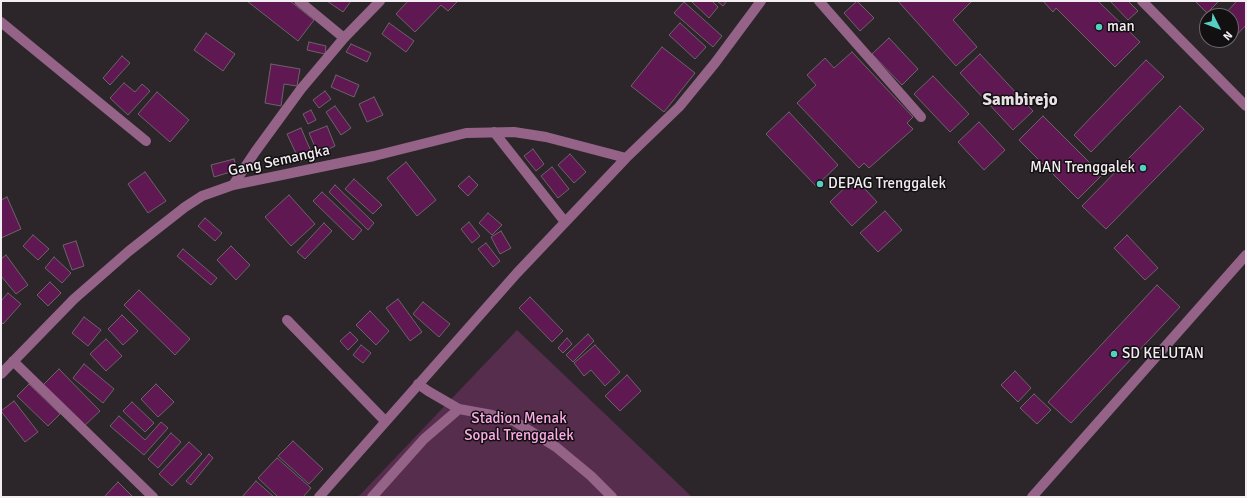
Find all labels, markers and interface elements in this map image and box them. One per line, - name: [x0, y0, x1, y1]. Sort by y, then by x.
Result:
- north arrow: [1199, 8, 1239, 48]
- place label: man: [1107, 18, 1135, 36]
- marker: man: [1094, 22, 1104, 32]
- text: N: [1220, 29, 1235, 43]
- district label: Sambirejo: [982, 91, 1058, 111]
- street label: Gang Semangka: [227, 141, 331, 181]
- place label: MAN Trenggalek: [1030, 159, 1135, 177]
- marker: MAN Trenggalek: [1138, 163, 1148, 173]
- place label: DEPAG Trenggalek: [828, 175, 946, 193]
- marker: DEPAG Trenggalek: [815, 179, 825, 189]
- place label: SD KELUTAN: [1122, 345, 1204, 363]
- marker: SD KELUTAN: [1109, 349, 1119, 359]
- park label: Stadion Menak Sopal Trenggalek: [464, 410, 574, 445]

